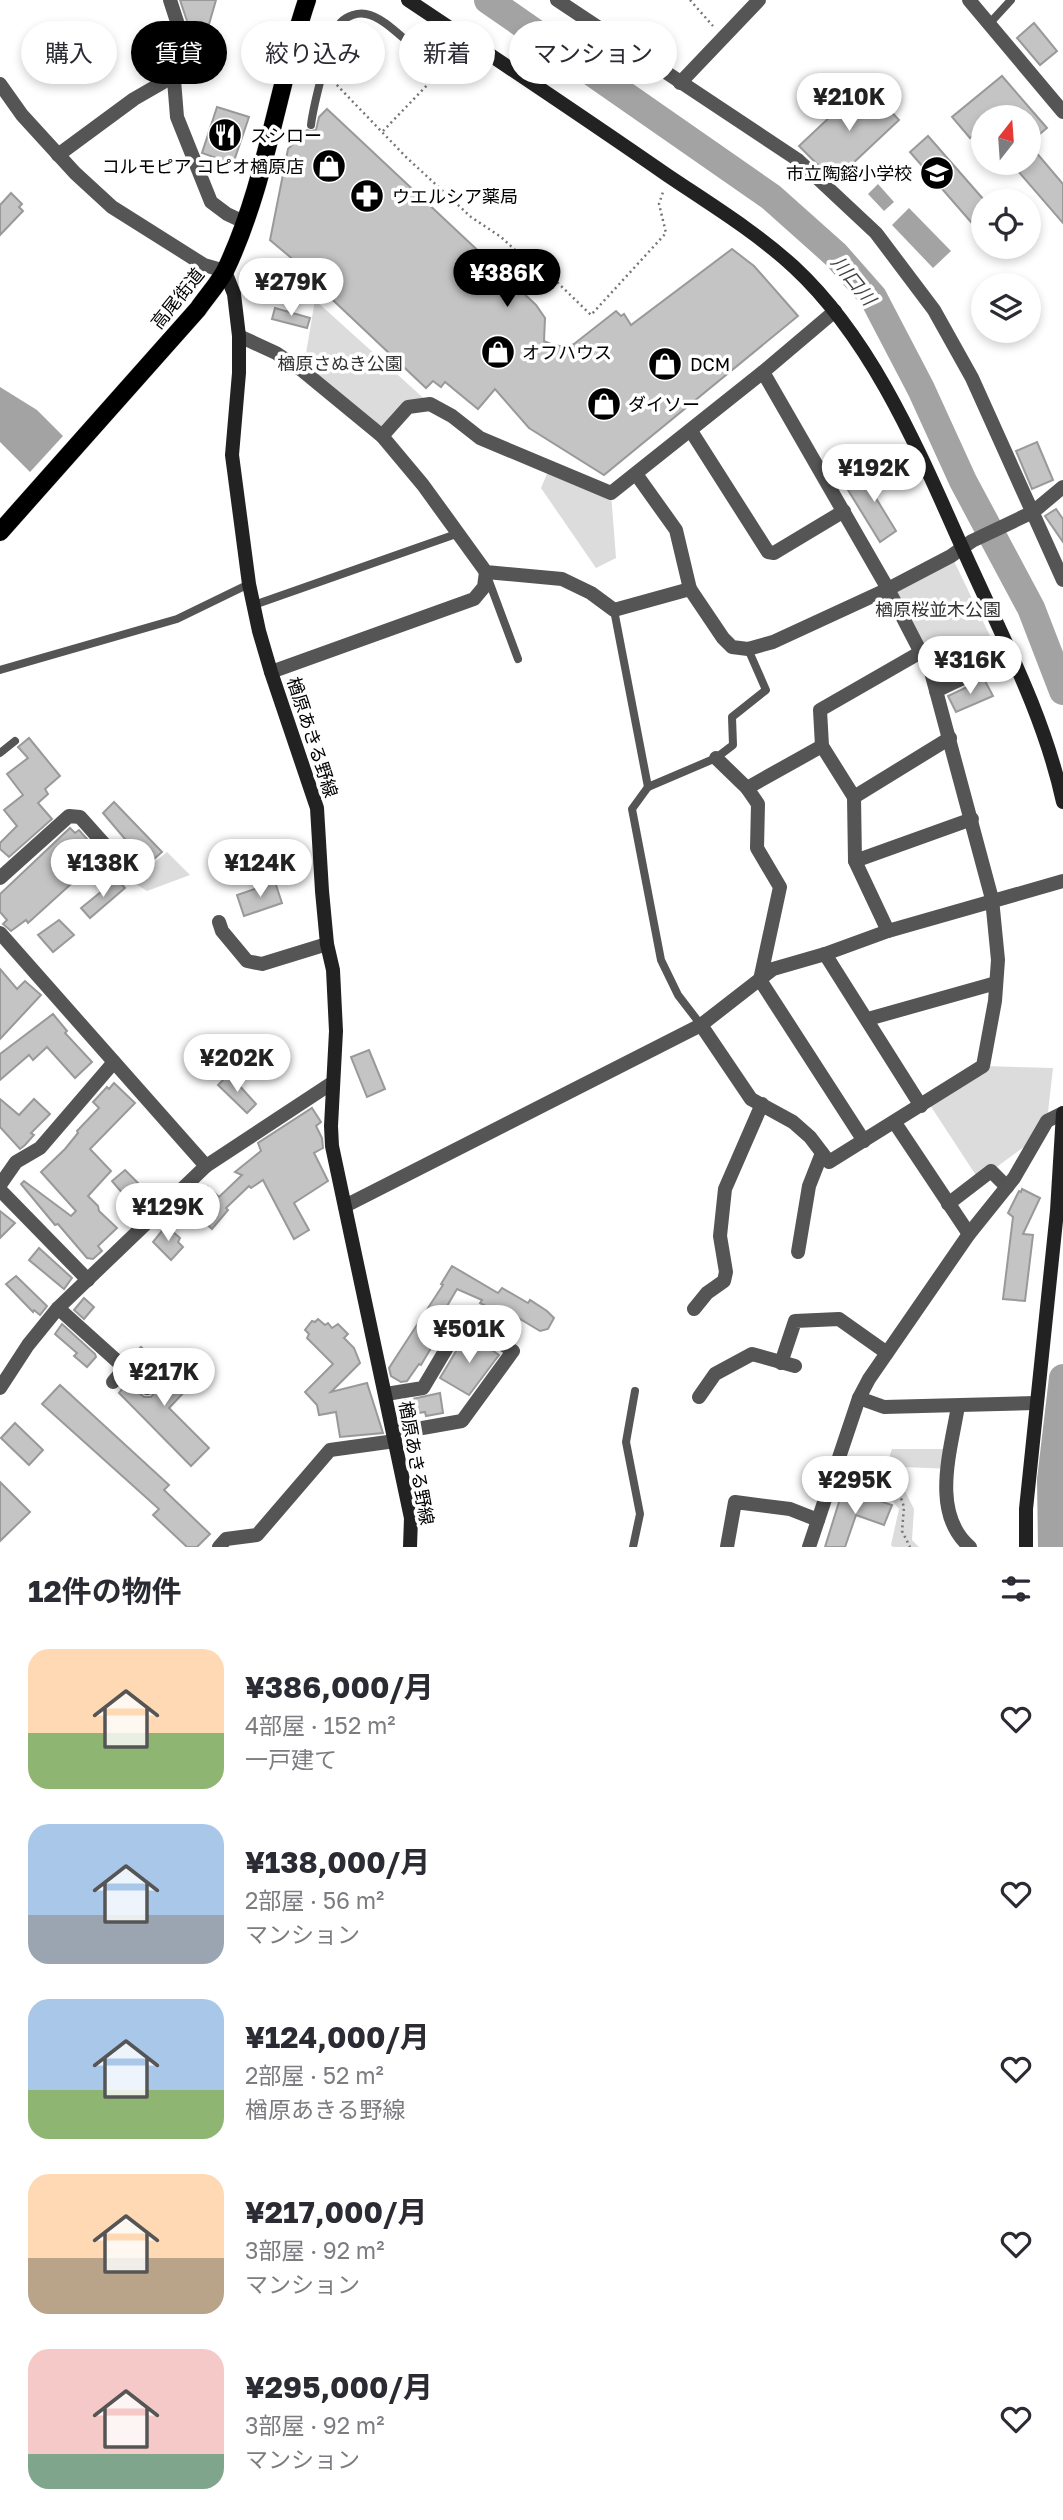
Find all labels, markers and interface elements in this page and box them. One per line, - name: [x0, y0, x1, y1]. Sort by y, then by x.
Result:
- chip: 購入: [21, 21, 117, 84]
- chip: 賃貸: [131, 21, 227, 84]
- chip: 絞り込み: [241, 21, 385, 84]
- chip: 新着: [399, 21, 495, 84]
- chip: マンション: [509, 21, 677, 84]
- pin: ¥210K: [800, 74, 898, 133]
- text: ¥210K: [813, 82, 885, 110]
- north arrow: [971, 105, 1041, 175]
- map controls: [971, 105, 1041, 343]
- restaurant icon: スシロー: [206, 116, 244, 154]
- place label: スシロー: [250, 124, 322, 146]
- shop icon: コルモピア コピオ楢原店: [310, 147, 348, 185]
- school or university icon: 市立陶鎔小学校: [918, 154, 956, 192]
- place label: コルモピア コピオ楢原店: [102, 155, 304, 177]
- place label: 市立陶鎔小学校: [786, 162, 912, 184]
- pharmacy icon: ウエルシア薬局: [348, 177, 386, 215]
- place label: ウエルシア薬局: [392, 185, 518, 207]
- button: locate: [971, 189, 1041, 259]
- pin: ¥386K: [458, 250, 556, 309]
- water label: 川口川: [827, 251, 882, 311]
- pin: ¥279K: [242, 258, 340, 318]
- text: ¥386K: [469, 258, 545, 286]
- street label: 高尾街道: [146, 263, 208, 333]
- text: ¥279K: [254, 267, 328, 295]
- button: layers: [971, 273, 1041, 343]
- shop icon: オフハウス: [479, 333, 517, 371]
- place label: オフハウス: [522, 341, 612, 363]
- shop icon: DCM: [646, 345, 684, 383]
- park label: 楢原さぬき公園: [277, 352, 403, 374]
- place label: DCM: [690, 353, 730, 375]
- shop icon: ダイソー: [585, 385, 623, 423]
- place label: ダイソー: [628, 393, 700, 415]
- pin: ¥192K: [825, 444, 923, 504]
- text: ¥192K: [838, 453, 910, 481]
- park label: 楢原桜並木公園: [875, 598, 1001, 620]
- pin: ¥316K: [921, 636, 1019, 696]
- text: ¥316K: [934, 645, 1006, 673]
- street label: 楢原あきる野線: [283, 674, 343, 800]
- pin: ¥138K: [54, 839, 152, 899]
- pin: ¥124K: [211, 839, 309, 899]
- text: ¥138K: [67, 848, 139, 876]
- text: ¥124K: [224, 848, 296, 876]
- pin: ¥202K: [188, 1034, 286, 1094]
- text: ¥202K: [200, 1043, 274, 1071]
- pin: ¥129K: [119, 1184, 217, 1243]
- text: ¥129K: [132, 1192, 204, 1220]
- pin: ¥501K: [420, 1306, 518, 1365]
- text: ¥501K: [433, 1314, 505, 1342]
- pin: ¥217K: [115, 1348, 213, 1408]
- text: ¥217K: [129, 1357, 199, 1385]
- street label: 楢原あきる野線: [395, 1399, 439, 1527]
- pin: ¥295K: [806, 1456, 904, 1516]
- text: ¥295K: [818, 1465, 892, 1493]
- icon: filters: [997, 1570, 1035, 1608]
- text: 12件の物件: [28, 1573, 182, 1609]
- text: ¥386,000/月: [245, 1669, 434, 1705]
- icon: home: [84, 1677, 168, 1761]
- icon: heart: [997, 1700, 1035, 1738]
- text: 4部屋 · 152 m²: [245, 1711, 396, 1739]
- text: 一戸建て: [245, 1745, 337, 1773]
- text: ¥138,000/月: [245, 1844, 430, 1880]
- icon: home: [84, 1852, 168, 1936]
- icon: heart: [997, 1875, 1035, 1913]
- text: 2部屋 · 56 m²: [245, 1886, 384, 1914]
- text: マンション: [245, 1920, 360, 1948]
- text: ¥124,000/月: [245, 2019, 430, 2055]
- icon: home: [84, 2027, 168, 2111]
- icon: heart: [997, 2050, 1035, 2088]
- text: 2部屋 · 52 m²: [245, 2061, 384, 2089]
- text: 楢原あきる野線: [245, 2095, 406, 2123]
- text: ¥217,000/月: [245, 2194, 427, 2230]
- icon: home: [84, 2202, 168, 2286]
- icon: heart: [997, 2225, 1035, 2263]
- text: 3部屋 · 92 m²: [245, 2236, 385, 2264]
- text: マンション: [245, 2270, 360, 2298]
- text: ¥295,000/月: [245, 2369, 433, 2405]
- icon: home: [84, 2377, 168, 2461]
- icon: heart: [997, 2400, 1035, 2438]
- text: 3部屋 · 92 m²: [245, 2411, 385, 2439]
- text: マンション: [245, 2445, 360, 2473]

